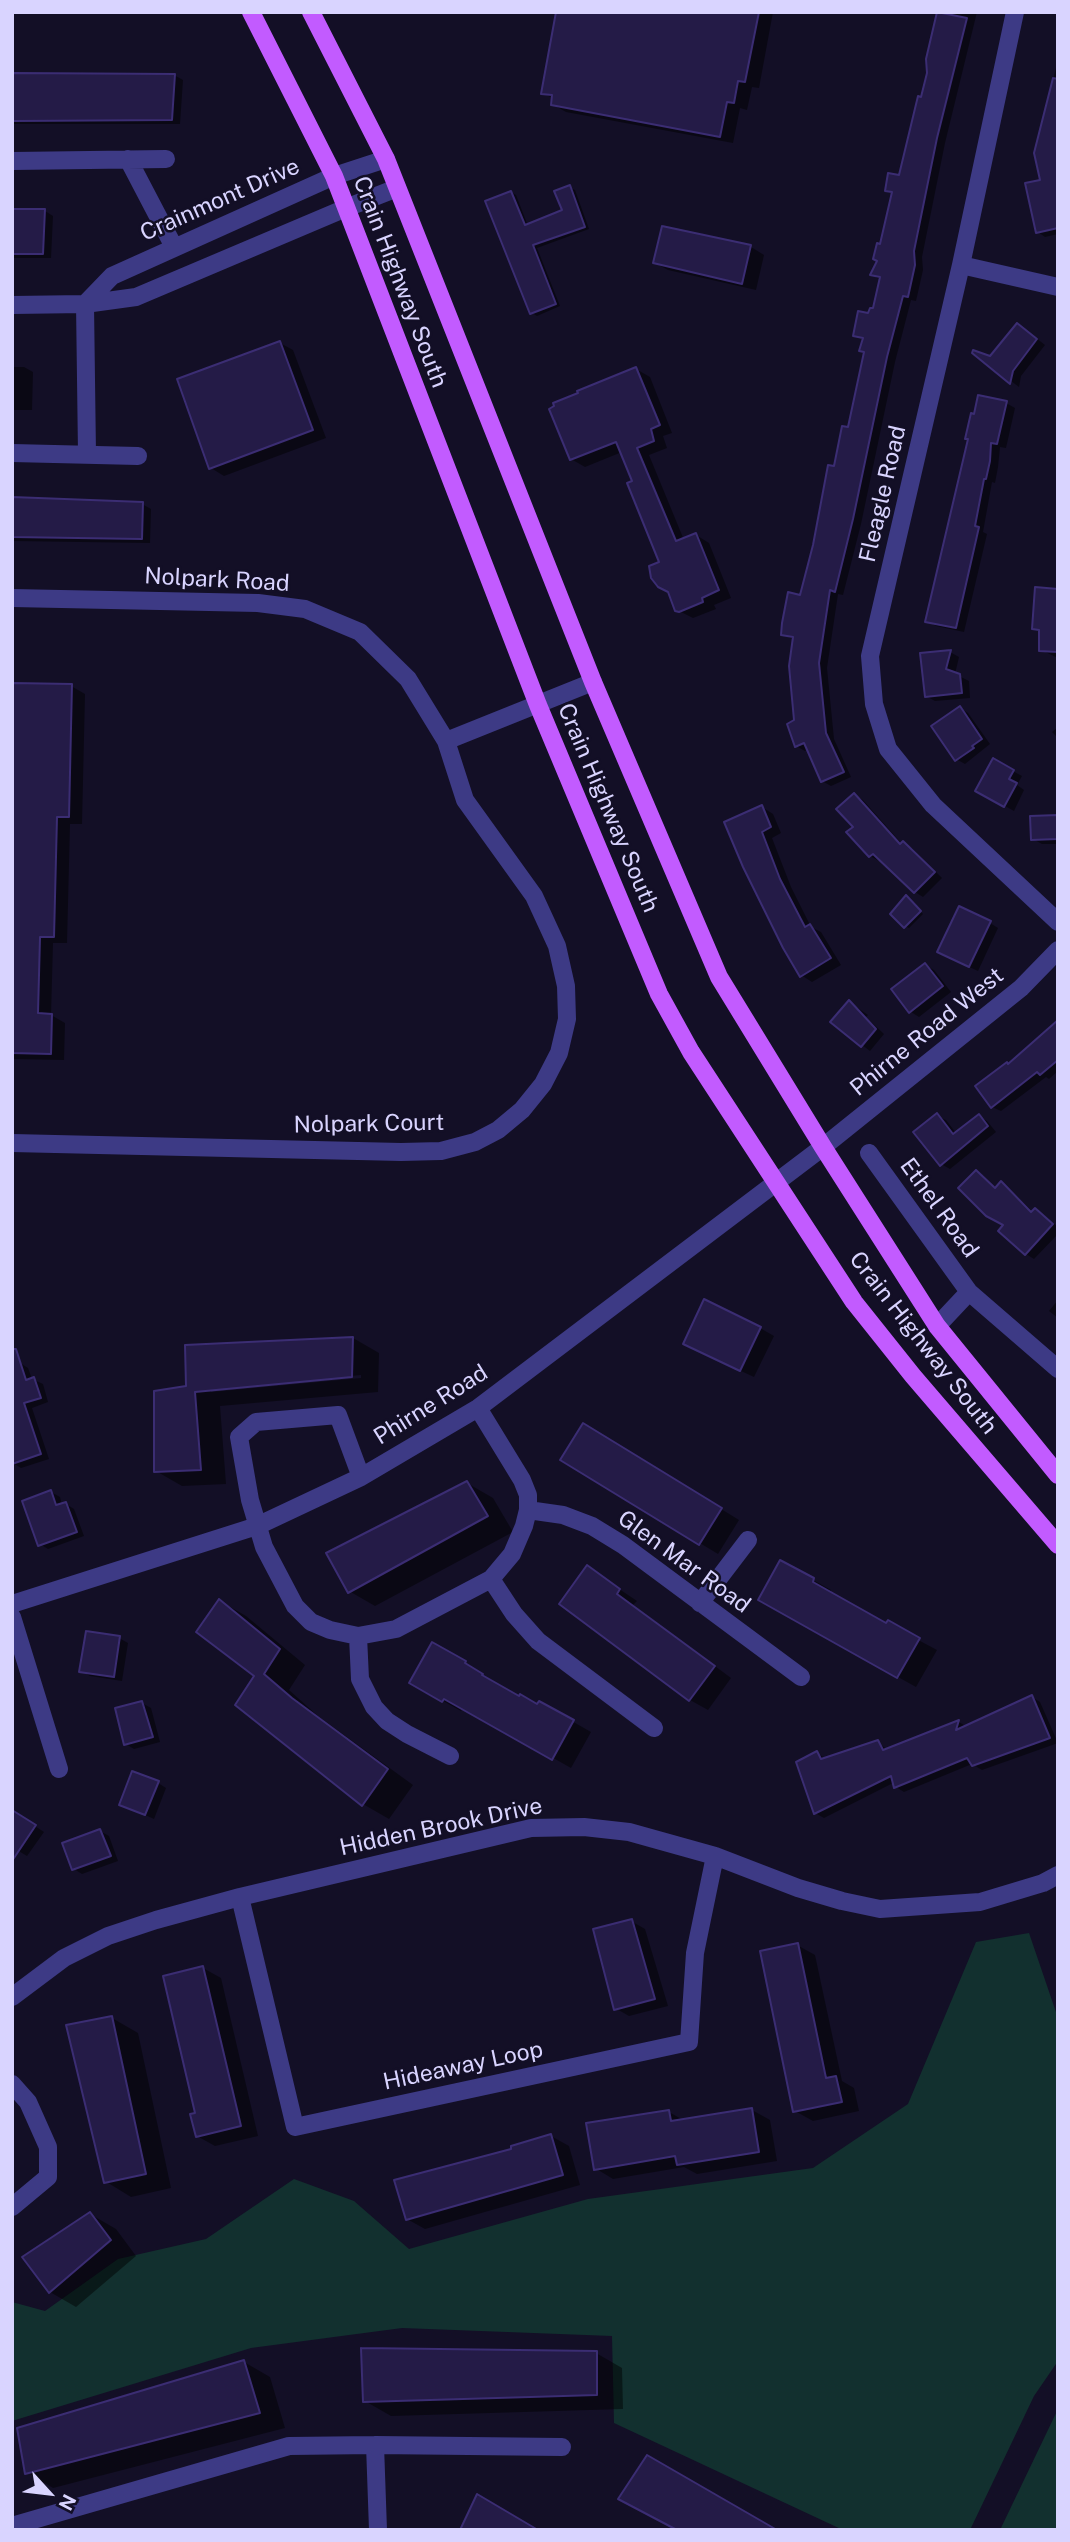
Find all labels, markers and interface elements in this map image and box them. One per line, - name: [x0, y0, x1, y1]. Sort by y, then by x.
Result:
- street label: Crainmont Drive: [136, 153, 304, 247]
- street label: Crain Highway South: [347, 172, 453, 392]
- street label: Fleagle Road: [854, 423, 912, 565]
- street label: Nolpark Road: [144, 562, 290, 598]
- street label: Crain Highway South: [552, 699, 664, 917]
- street label: Phirne Road West: [845, 962, 1009, 1102]
- street label: Nolpark Court: [293, 1109, 445, 1139]
- street label: Ethel Road: [894, 1153, 984, 1263]
- street label: Crain Highway South: [843, 1246, 1003, 1440]
- street label: Phirne Road: [369, 1359, 493, 1451]
- street label: Glen Mar Road: [612, 1505, 756, 1619]
- street label: Hidden Brook Drive: [337, 1792, 545, 1862]
- street label: Hideaway Loop: [381, 2036, 545, 2096]
- north arrow: [14, 2458, 84, 2528]
- text: N: [55, 2491, 81, 2514]

